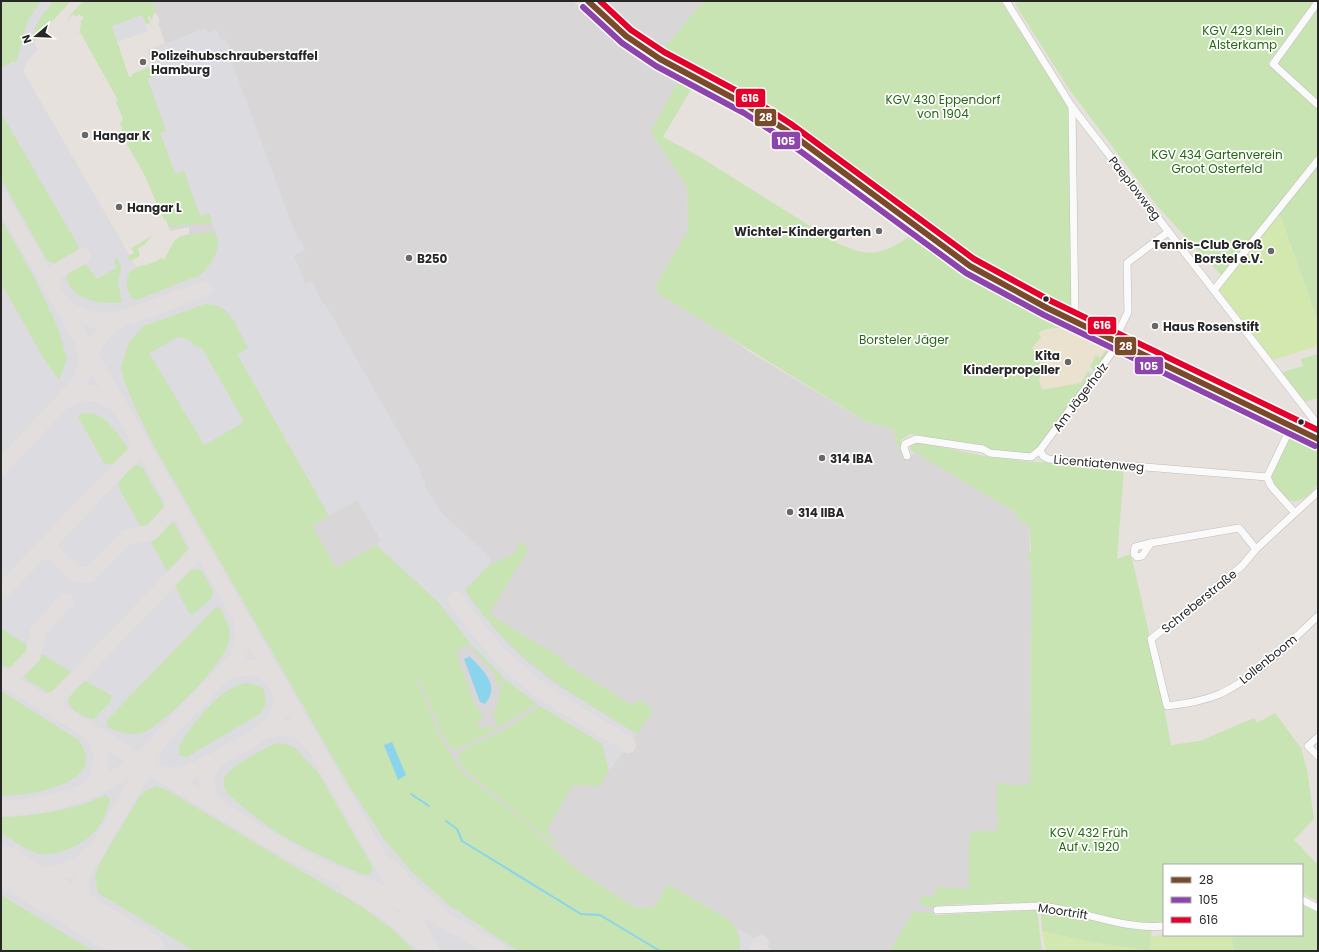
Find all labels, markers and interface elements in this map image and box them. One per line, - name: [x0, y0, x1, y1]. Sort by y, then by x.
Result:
- north arrow: [16, 16, 56, 56]
- park label: KGV 429 Klein Alsterkamp: [1202, 22, 1284, 53]
- text: N: [18, 33, 35, 46]
- place label: Polizeihubschrauberstaffel Hamburg: [151, 47, 318, 78]
- marker: Polizeihubschrauberstaffel Hamburg: [138, 57, 148, 67]
- line badge: 616: [735, 88, 766, 108]
- text: 616: [741, 90, 759, 106]
- park label: KGV 430 Eppendorf von 1904: [886, 91, 1001, 122]
- line badge: 28: [754, 108, 777, 127]
- text: 28: [759, 109, 773, 125]
- place label: Hangar K: [93, 127, 151, 144]
- marker: Hangar K: [80, 130, 90, 140]
- line badge: 105: [771, 131, 801, 150]
- text: 105: [777, 133, 795, 149]
- park label: KGV 434 Gartenverein Groot Osterfeld: [1151, 146, 1283, 177]
- street label: Paeplowweg: [1105, 153, 1165, 223]
- place label: Hangar L: [127, 199, 182, 216]
- marker: Hangar L: [114, 202, 124, 212]
- place label: Wichtel-Kindergarten: [734, 223, 871, 240]
- marker: Wichtel-Kindergarten: [874, 226, 884, 236]
- place label: Tennis-Club Groß Borstel e.V.: [1153, 236, 1263, 267]
- marker: Tennis-Club Groß Borstel e.V.: [1266, 246, 1276, 256]
- place label: B250: [417, 250, 448, 267]
- marker: B250: [404, 253, 414, 263]
- unlabelled marker: [1041, 294, 1051, 304]
- line badge: 616: [1087, 316, 1117, 335]
- text: 616: [1093, 317, 1111, 333]
- place label: Haus Rosenstift: [1163, 318, 1259, 335]
- marker: Haus Rosenstift: [1150, 321, 1160, 331]
- park label: Borsteler Jäger: [859, 331, 950, 348]
- line badge: 28: [1114, 336, 1137, 356]
- text: 28: [1119, 338, 1133, 354]
- place label: Kita Kinderpropeller: [963, 347, 1060, 378]
- line badge: 105: [1134, 356, 1164, 375]
- marker: Kita Kinderpropeller: [1063, 357, 1073, 367]
- text: 105: [1140, 358, 1158, 374]
- street label: Am Jägerholz: [1049, 359, 1111, 435]
- unlabelled marker: [1296, 417, 1306, 427]
- place label: 314 IBA: [830, 450, 873, 467]
- street label: Licentiatenweg: [1053, 451, 1145, 475]
- marker: 314 IBA: [817, 453, 827, 463]
- place label: 314 IIBA: [798, 504, 844, 521]
- marker: 314 IIBA: [785, 507, 795, 517]
- street label: Schreberstraße: [1158, 565, 1240, 637]
- street label: Lollenboom: [1236, 630, 1300, 688]
- park label: KGV 432 Früh Auf v. 1920: [1050, 824, 1128, 855]
- legend: [1163, 864, 1303, 936]
- text: 28: [1199, 871, 1213, 888]
- text: 105: [1199, 891, 1218, 908]
- street label: Moortrift: [1037, 899, 1089, 923]
- text: 616: [1199, 911, 1218, 928]

